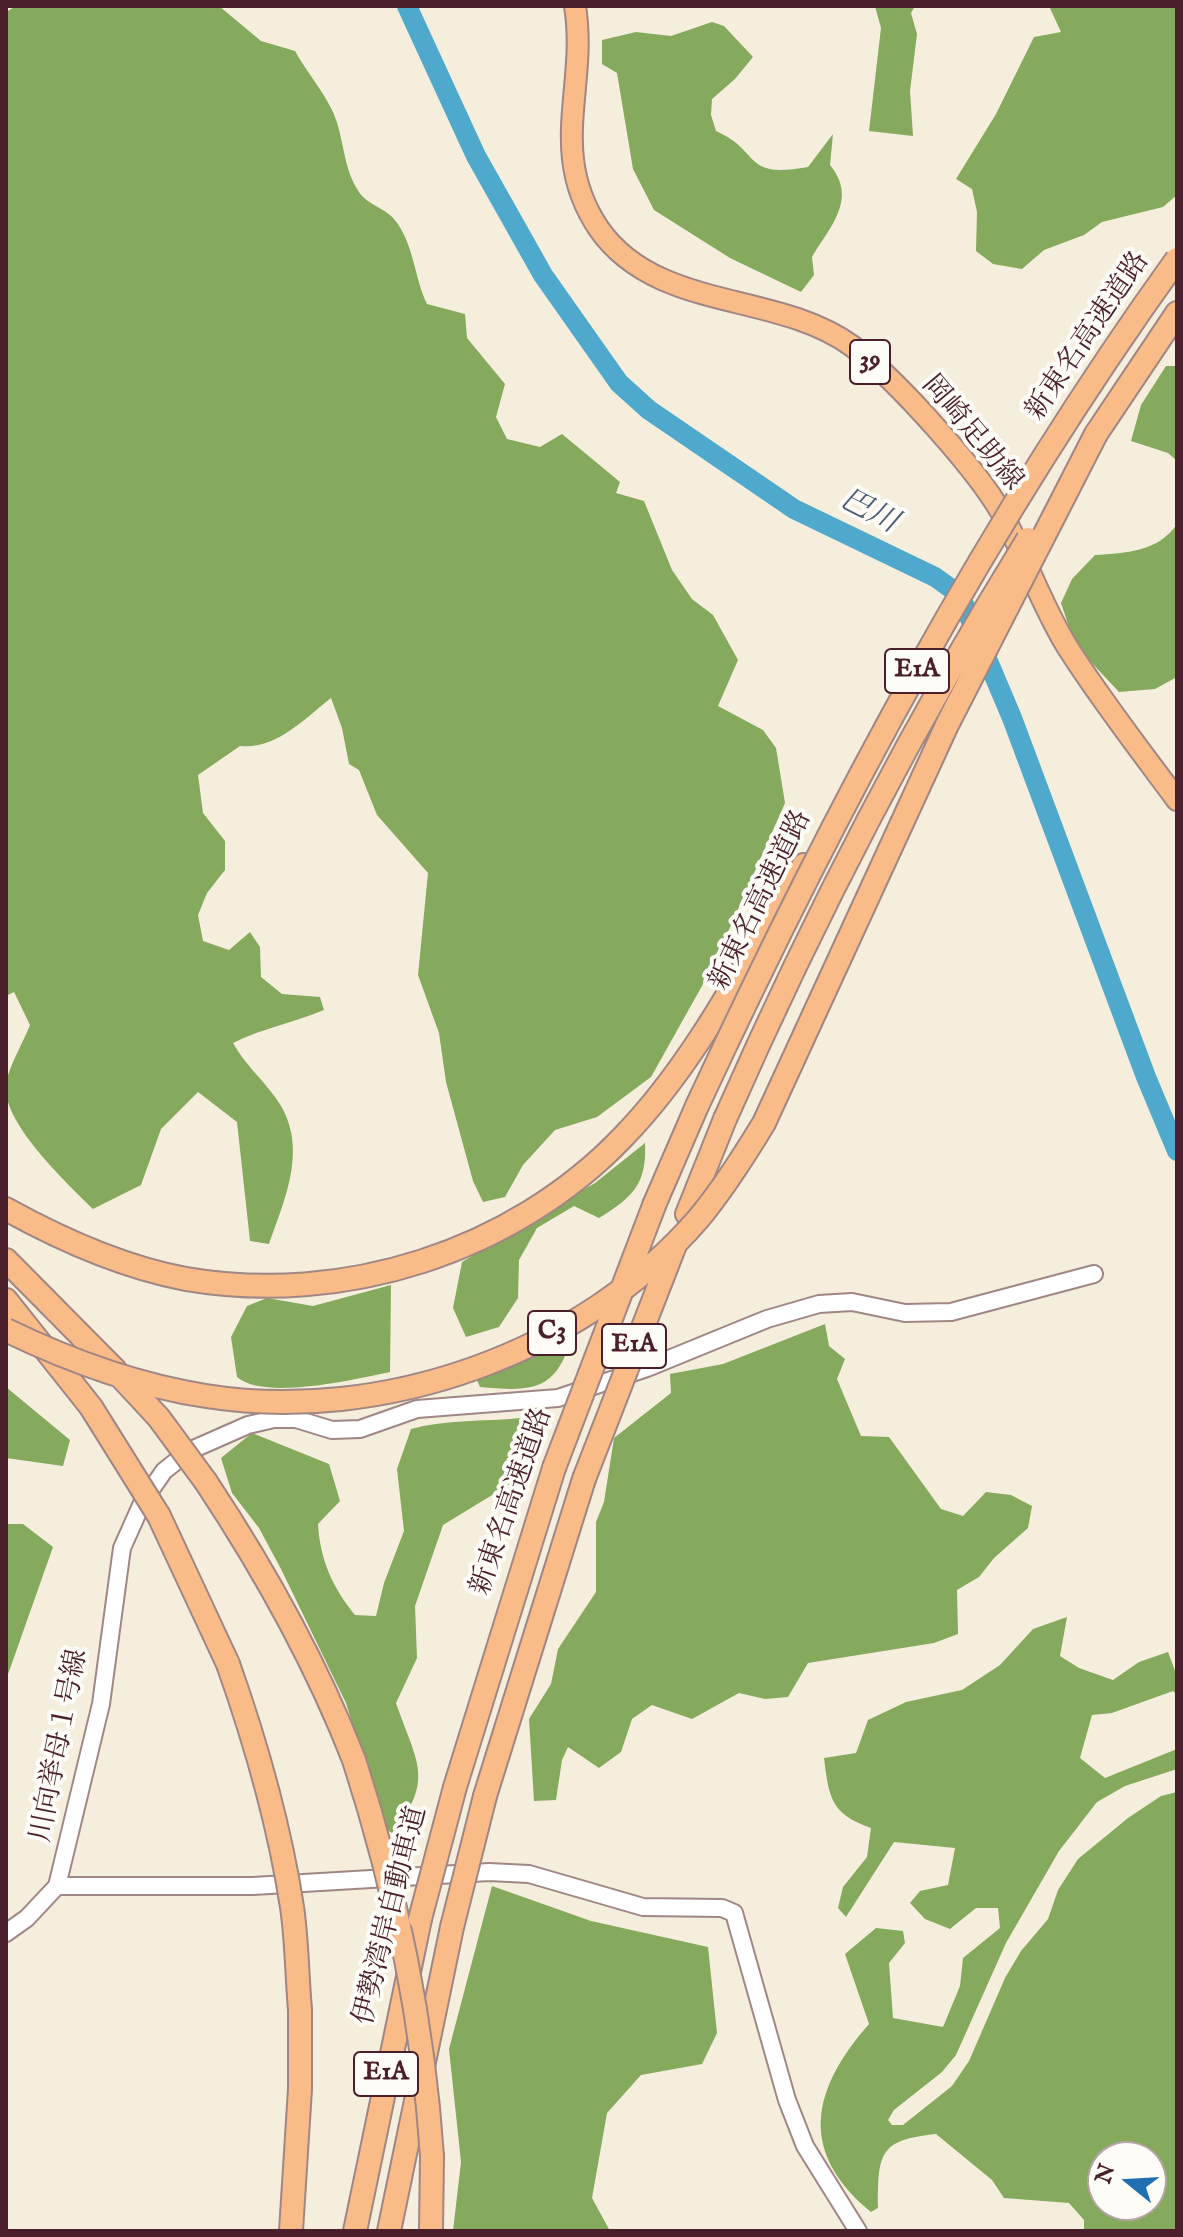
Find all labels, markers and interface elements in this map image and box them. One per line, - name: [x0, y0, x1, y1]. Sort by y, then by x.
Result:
- street label: 新東名高速道路: [1020, 246, 1158, 428]
- road number: 39: [850, 340, 890, 384]
- street label: 岡崎足助線: [913, 370, 1029, 498]
- water label: 巴川: [833, 483, 903, 543]
- road number: E1A: [885, 649, 949, 693]
- street label: 新東名高速道路: [704, 806, 820, 996]
- road number: C3: [528, 1311, 576, 1355]
- road number: E1A: [602, 1324, 666, 1368]
- street label: 新東名高速道路: [465, 1404, 561, 1600]
- street label: 川向挙母１号線: [26, 1647, 96, 1845]
- street label: 伊勢湾岸自動車道: [349, 1803, 435, 2029]
- road number: E1A: [354, 2052, 418, 2096]
- north arrow: [1087, 2141, 1167, 2221]
- text: N: [1090, 2161, 1122, 2188]

